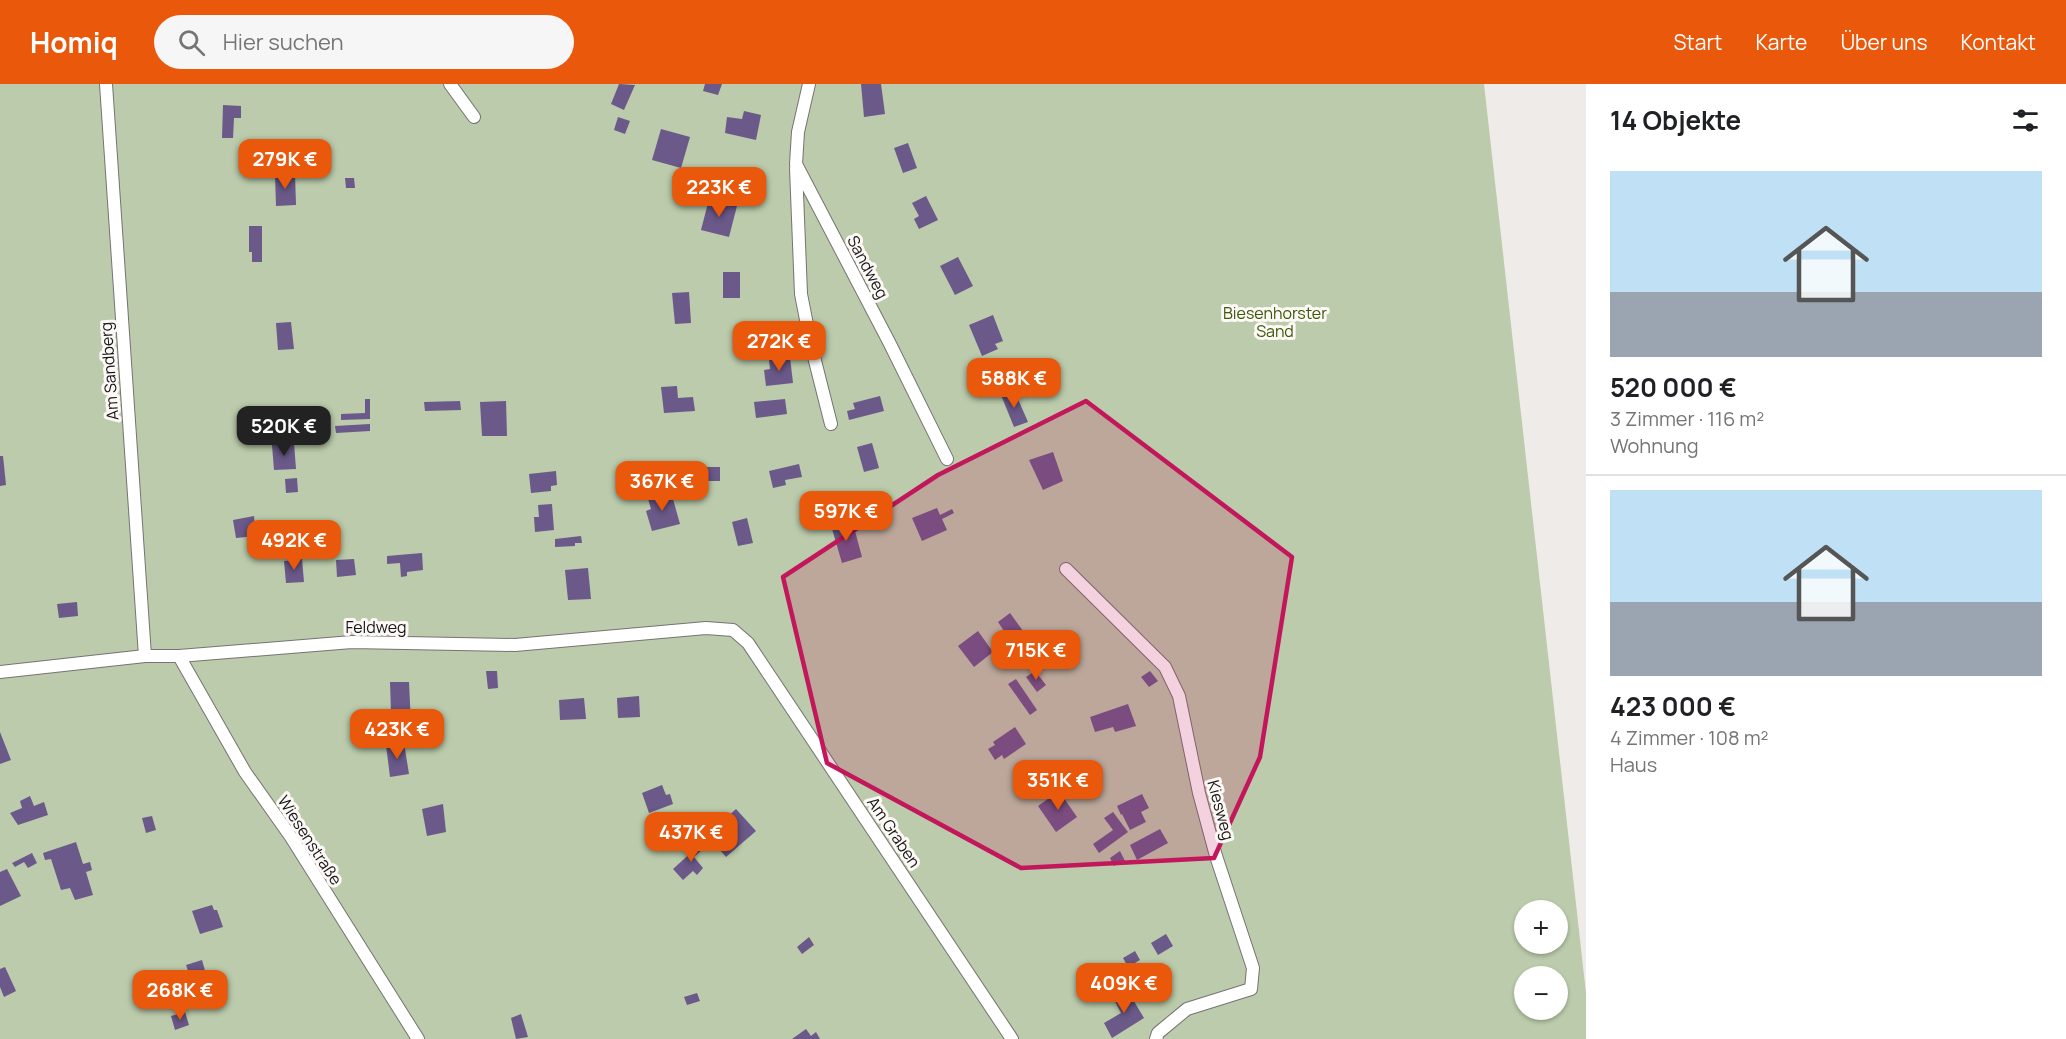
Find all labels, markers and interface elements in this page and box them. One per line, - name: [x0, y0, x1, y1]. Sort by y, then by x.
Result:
- search box: [154, 15, 574, 69]
- text: Homiq: [30, 23, 118, 61]
- icon: search: [175, 26, 208, 59]
- text: Hier suchen: [223, 27, 344, 57]
- text: Start: [1673, 28, 1722, 56]
- text: Karte: [1755, 28, 1807, 56]
- text: Über uns: [1840, 28, 1928, 56]
- text: Kontakt: [1961, 28, 2036, 56]
- text: 14 Objekte: [1610, 102, 1741, 138]
- icon: filters: [2009, 104, 2042, 137]
- pin: 279K €: [236, 139, 334, 190]
- text: 279K €: [252, 145, 318, 172]
- pin: 223K €: [670, 167, 768, 218]
- text: 223K €: [686, 173, 752, 200]
- icon: home: [1772, 210, 1880, 318]
- street label: Sandweg: [842, 232, 894, 302]
- park label: Biesenhorster Sand: [1223, 302, 1327, 342]
- street label: Am Sandberg: [95, 321, 123, 421]
- pin: 272K €: [730, 321, 828, 372]
- text: 272K €: [747, 327, 811, 354]
- pin: 588K €: [965, 358, 1063, 409]
- text: 588K €: [981, 364, 1047, 391]
- text: 520 000 €: [1610, 369, 1737, 405]
- text: 3 Zimmer · 116 m²: [1610, 405, 1764, 432]
- pin: 520K €: [235, 406, 333, 457]
- text: 520K €: [251, 412, 317, 439]
- text: Wohnung: [1610, 432, 1699, 459]
- pin: 367K €: [613, 461, 711, 512]
- text: 367K €: [630, 467, 694, 494]
- pin: 597K €: [797, 491, 895, 542]
- text: 597K €: [814, 497, 878, 524]
- pin: 492K €: [245, 520, 343, 571]
- text: 492K €: [261, 526, 327, 553]
- icon: home: [1772, 529, 1880, 637]
- street label: Feldweg: [345, 616, 407, 638]
- pin: 715K €: [987, 630, 1085, 681]
- text: 715K €: [1005, 636, 1067, 663]
- text: 423 000 €: [1610, 688, 1736, 724]
- pin: 423K €: [348, 709, 446, 760]
- text: 423K €: [364, 715, 430, 742]
- text: 4 Zimmer · 108 m²: [1610, 724, 1769, 751]
- text: Haus: [1610, 751, 1657, 778]
- pin: 351K €: [1009, 760, 1107, 811]
- text: 351K €: [1027, 766, 1089, 793]
- street label: Kiesweg: [1202, 777, 1240, 843]
- street label: Wiesenstraße: [273, 791, 347, 889]
- street label: Am Graben: [862, 792, 926, 872]
- pin: 437K €: [642, 812, 740, 863]
- text: 437K €: [659, 818, 723, 845]
- map controls: [1514, 900, 1568, 1020]
- button: +: [1514, 900, 1568, 954]
- pin: 409K €: [1075, 963, 1173, 1014]
- button: −: [1514, 966, 1568, 1020]
- text: 409K €: [1090, 969, 1158, 996]
- pin: 268K €: [131, 970, 229, 1021]
- text: 268K €: [147, 976, 213, 1003]

